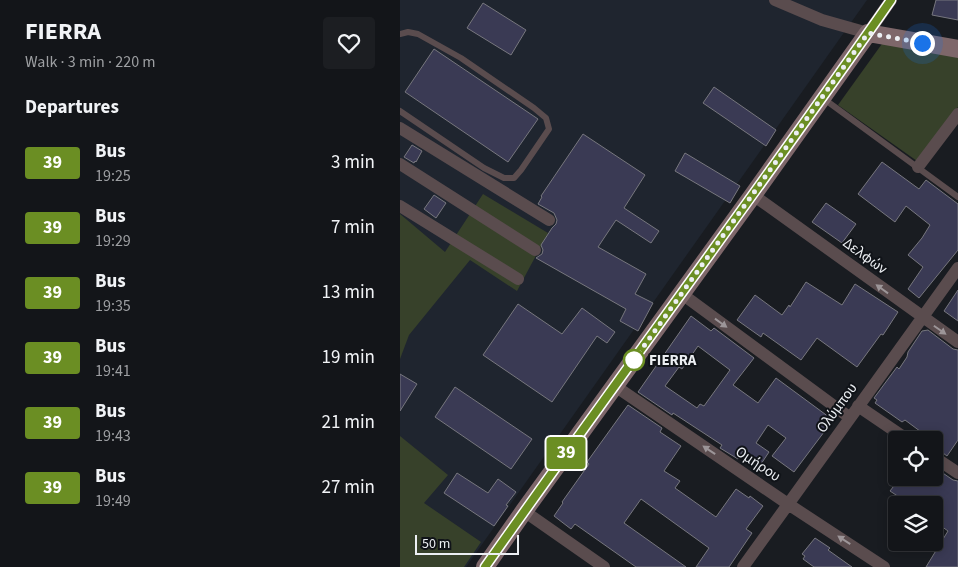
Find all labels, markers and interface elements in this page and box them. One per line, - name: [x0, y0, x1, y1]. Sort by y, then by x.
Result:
- text: FIERRA: [25, 14, 101, 49]
- button: heart: [323, 17, 375, 69]
- your location: [910, 31, 935, 56]
- text: Walk · 3 min · 220 m: [25, 51, 156, 73]
- text: Departures: [25, 94, 119, 121]
- text: Bus: [95, 138, 126, 165]
- text: 3 min: [331, 149, 375, 176]
- text: 39: [43, 150, 62, 175]
- text: 19:25: [95, 165, 131, 187]
- text: Bus: [95, 203, 126, 230]
- text: 7 min: [331, 214, 375, 241]
- text: 39: [43, 215, 62, 240]
- text: 19:29: [95, 230, 131, 252]
- street label: Δελφών: [838, 233, 892, 279]
- text: Bus: [95, 268, 126, 295]
- text: 13 min: [321, 279, 375, 306]
- text: 39: [43, 280, 62, 305]
- one-way arrow: [875, 284, 889, 294]
- text: 19:35: [95, 295, 131, 317]
- one-way arrow: [714, 318, 728, 328]
- one-way arrow: [933, 325, 947, 335]
- text: Bus: [95, 333, 126, 360]
- text: 19 min: [321, 344, 375, 371]
- text: 39: [43, 345, 62, 370]
- marker: FIERRA: [623, 349, 645, 371]
- place label: FIERRA: [649, 350, 697, 371]
- text: 19:41: [95, 360, 131, 382]
- street label: Ολύμπου: [812, 379, 862, 437]
- text: Bus: [95, 398, 126, 425]
- text: 21 min: [321, 409, 375, 436]
- text: 39: [43, 410, 62, 435]
- text: 19:43: [95, 425, 131, 447]
- map controls: [888, 431, 943, 551]
- button: locate: [888, 431, 943, 486]
- line badge: 39: [544, 437, 588, 469]
- text: 39: [556, 440, 576, 465]
- street label: Ομήρου: [731, 441, 785, 487]
- one-way arrow: [702, 445, 716, 454]
- text: Bus: [95, 463, 126, 490]
- text: 27 min: [321, 474, 375, 501]
- text: 39: [43, 475, 62, 500]
- text: 19:49: [95, 490, 131, 512]
- button: layers: [888, 496, 943, 551]
- scale bar: [415, 532, 519, 555]
- text: 50 m: [422, 534, 450, 554]
- one-way arrow: [837, 535, 850, 545]

